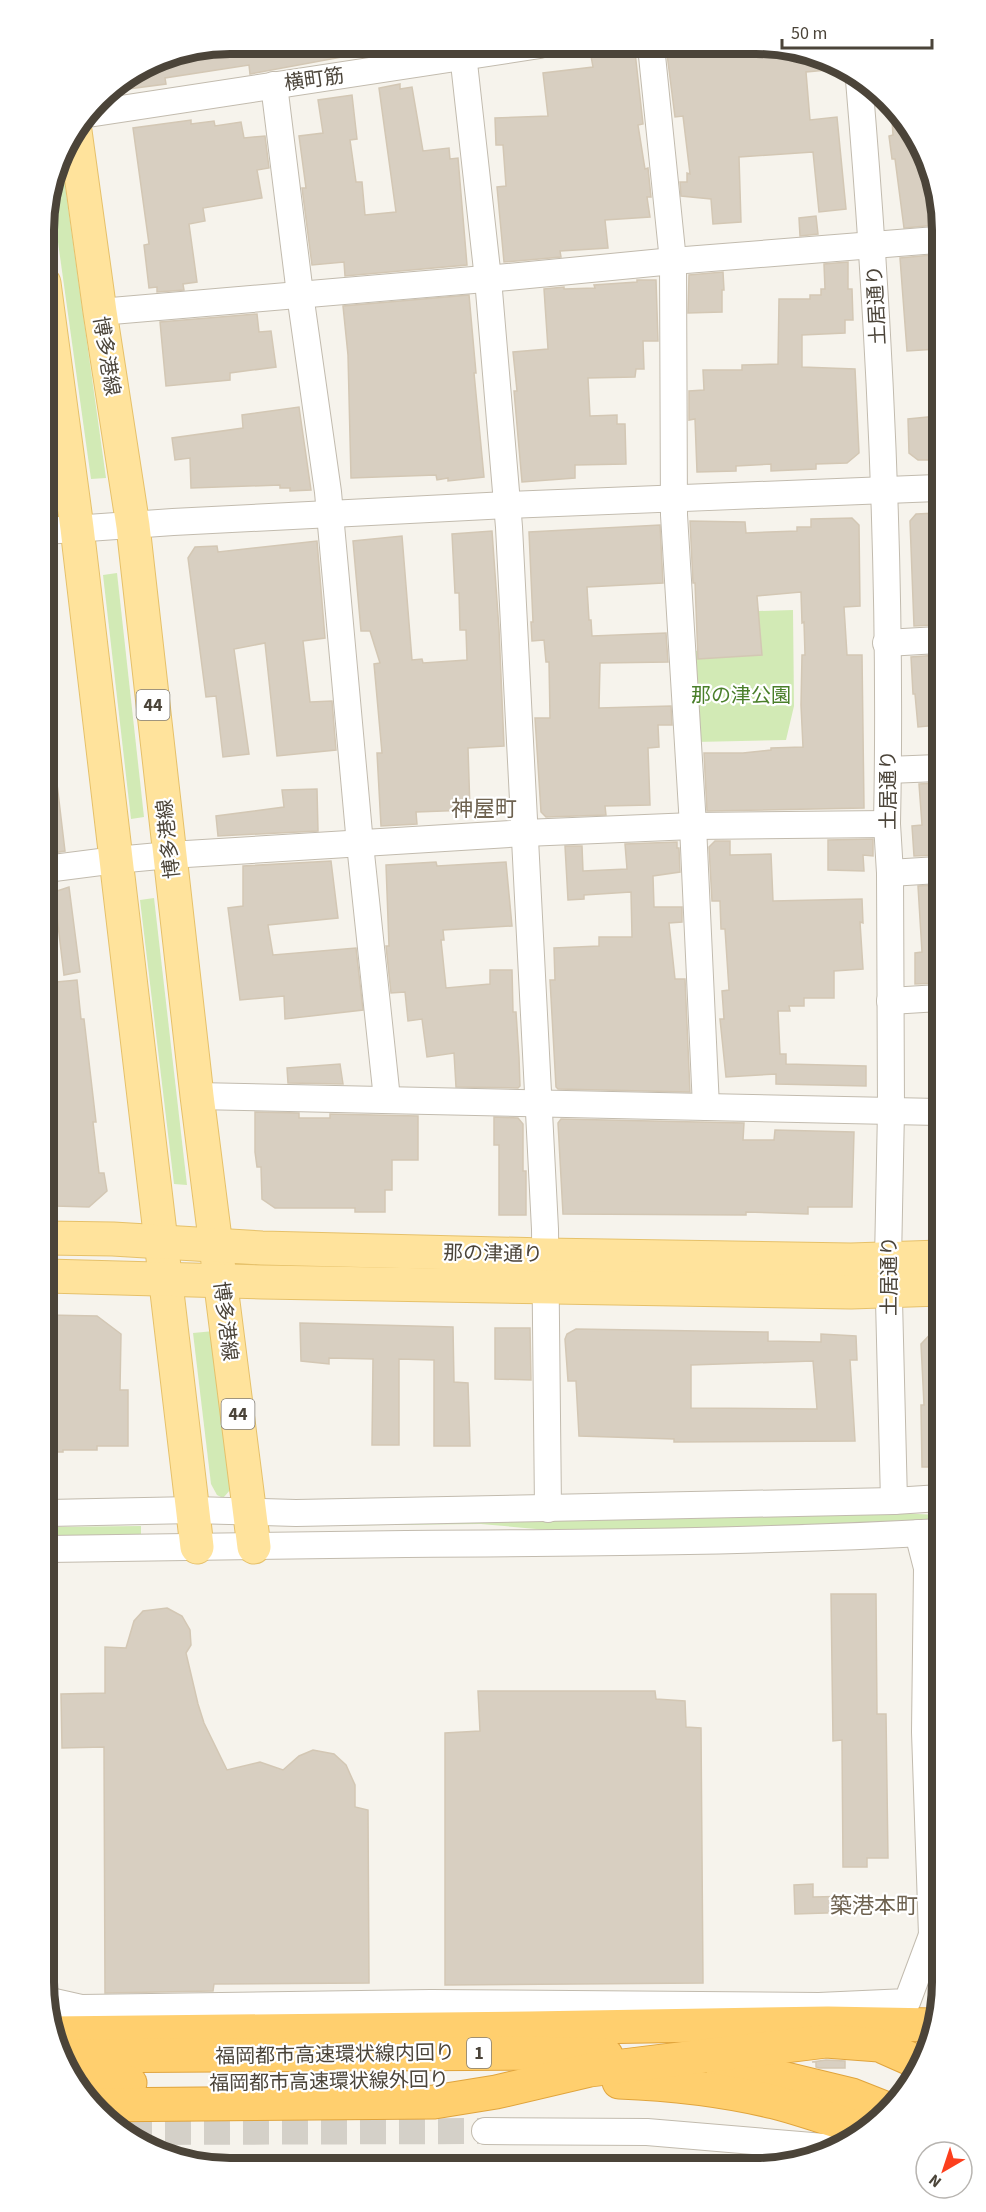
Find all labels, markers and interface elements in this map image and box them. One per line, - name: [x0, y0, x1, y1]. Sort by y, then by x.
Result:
- scale bar: [782, 12, 932, 50]
- text: 50 m: [791, 21, 827, 46]
- street label: 横町筋: [282, 62, 346, 98]
- street label: 土居通り: [861, 264, 893, 346]
- street label: 博多港線: [86, 314, 126, 398]
- park label: 那の津公園: [691, 682, 791, 710]
- road number: 44: [136, 690, 170, 720]
- street label: 土居通り: [875, 750, 903, 830]
- district label: 神屋町: [451, 793, 517, 825]
- street label: 博多港線: [151, 798, 187, 880]
- street label: 土居通り: [876, 1236, 904, 1316]
- street label: 那の津通り: [443, 1239, 543, 1269]
- street label: 博多港線: [206, 1280, 244, 1363]
- road number: 44: [222, 1399, 254, 1429]
- district label: 築港本町: [830, 1890, 918, 1922]
- road number: 1: [467, 2038, 491, 2068]
- street label: 福岡都市高速環状線内回り: [215, 2039, 455, 2071]
- street label: 福岡都市高速環状線外回り: [209, 2066, 449, 2098]
- north arrow: [914, 2140, 974, 2200]
- text: N: [924, 2169, 946, 2193]

